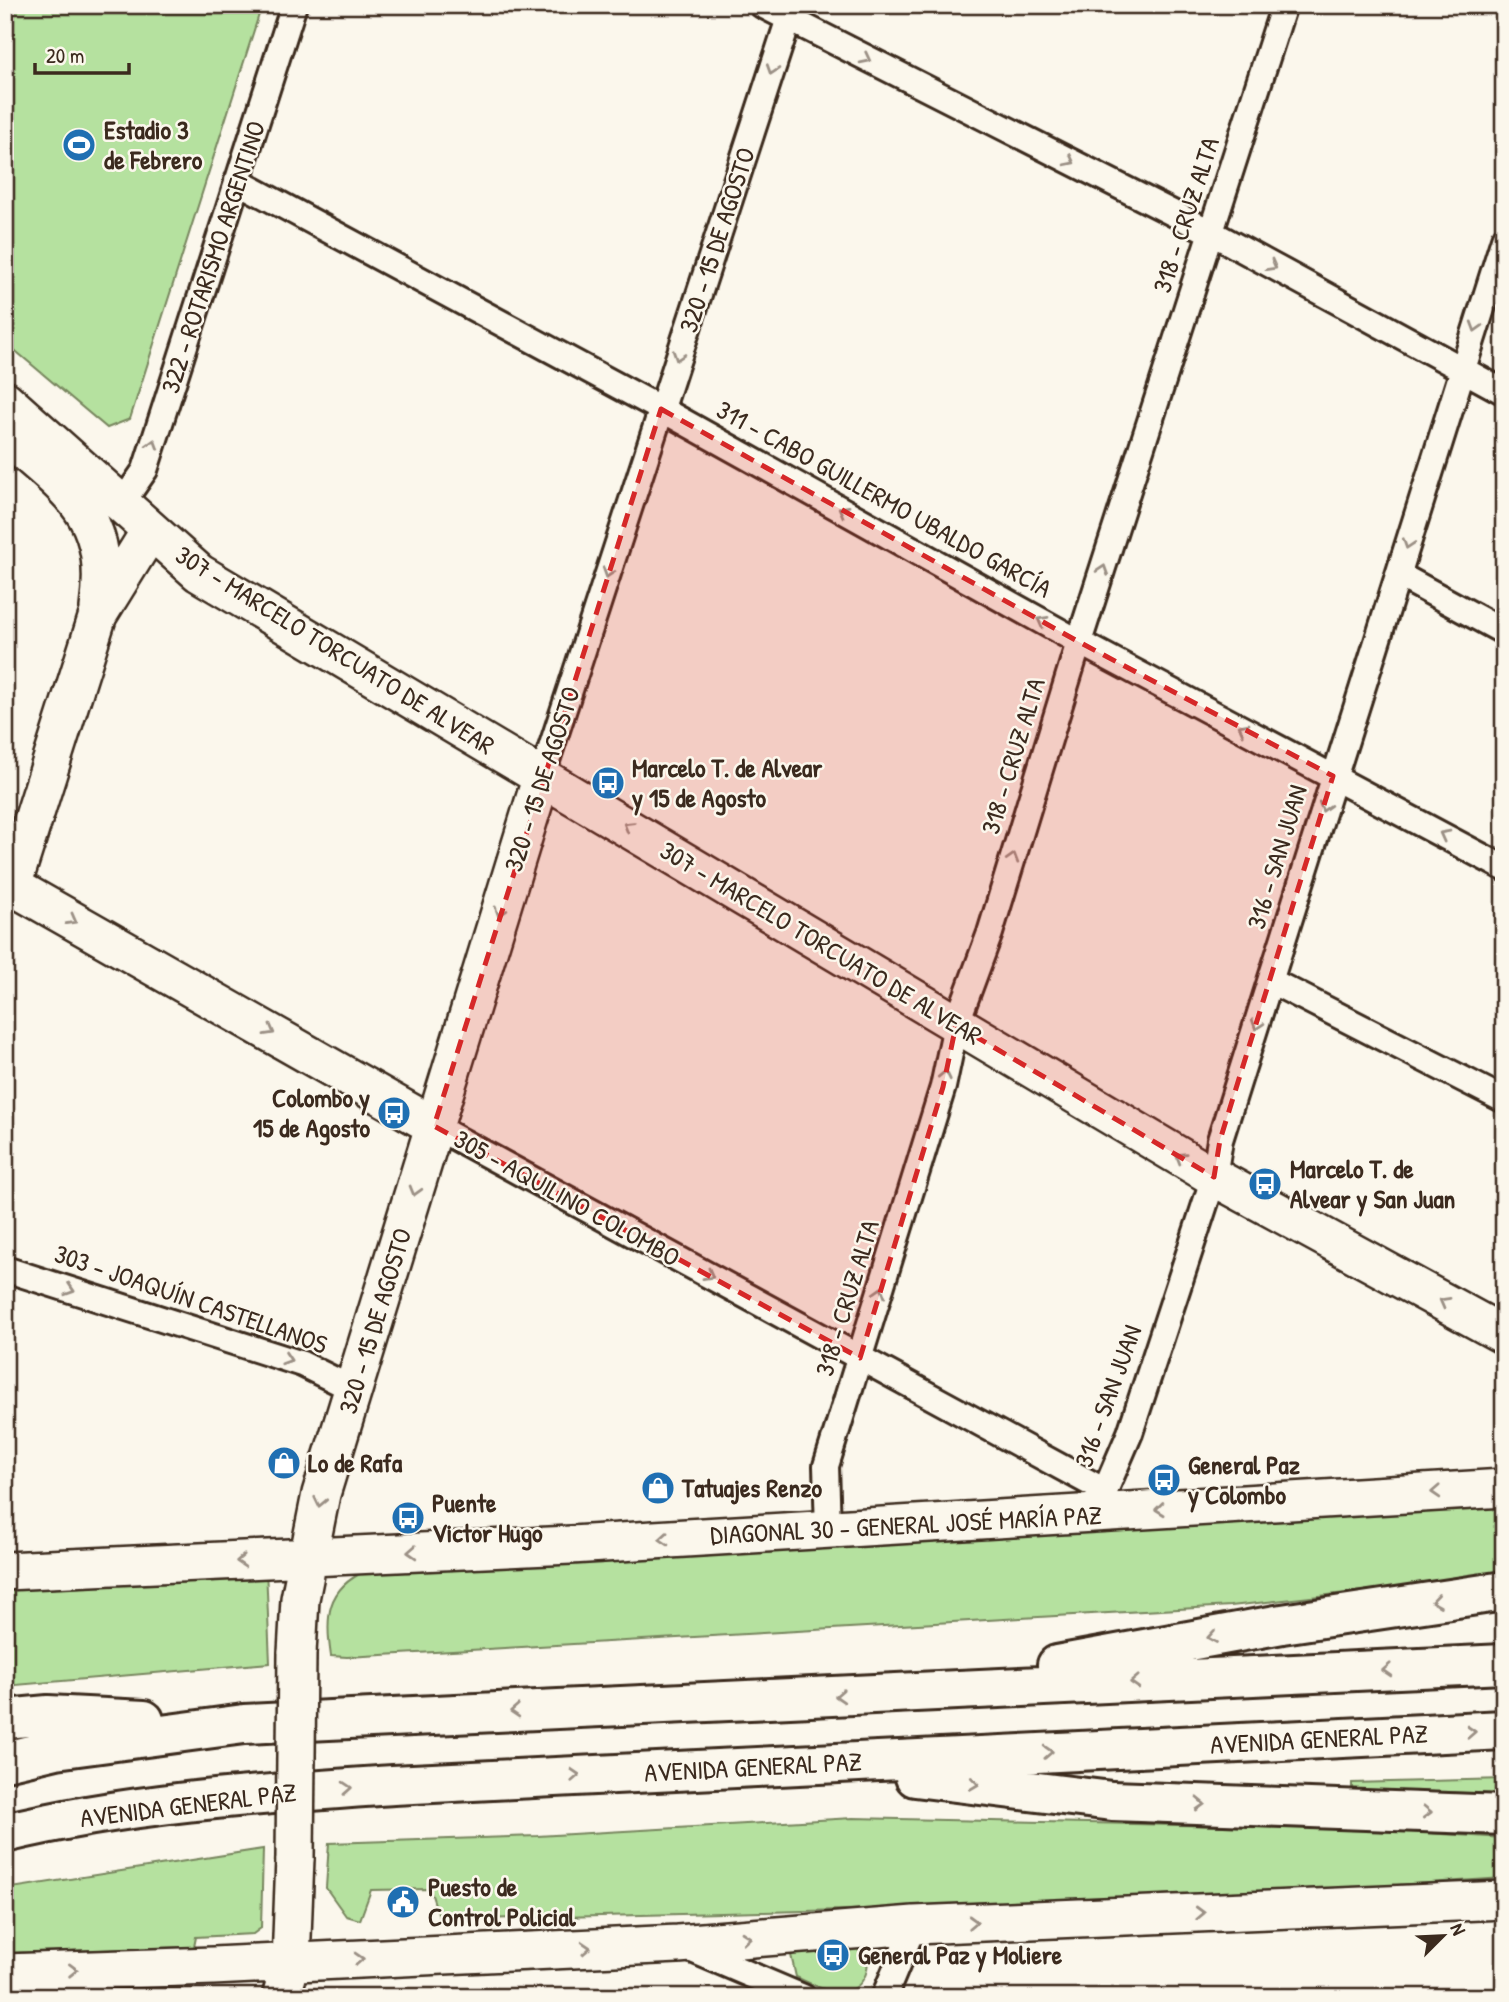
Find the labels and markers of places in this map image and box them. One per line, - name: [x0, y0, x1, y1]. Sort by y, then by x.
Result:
- place label: Estadio 3 de Febrero: [104, 112, 203, 177]
- sports icon: Estadio 3 de Febrero: [60, 126, 98, 164]
- place label: Marcelo T. de Alvear y 15 de Agosto: [632, 750, 823, 816]
- bus stop icon: Marcelo T. de Alvear y 15 de Agosto: [589, 764, 627, 802]
- place label: Colombo y 15 de Agosto: [253, 1080, 371, 1146]
- bus stop icon: Colombo y 15 de Agosto: [375, 1094, 413, 1132]
- place label: Marcelo T. de Alvear y San Juan: [1290, 1151, 1455, 1217]
- bus stop icon: Marcelo T. de Alvear y San Juan: [1246, 1165, 1284, 1203]
- shop icon: Lo de Rafa: [265, 1444, 303, 1482]
- place label: Lo de Rafa: [308, 1445, 403, 1480]
- place label: General Paz y Colombo: [1188, 1447, 1300, 1513]
- bus stop icon: General Paz y Colombo: [1145, 1461, 1183, 1499]
- shop icon: Tatuajes Renzo: [639, 1469, 677, 1507]
- place label: Tatuajes Renzo: [681, 1470, 822, 1505]
- place label: Puente Victor Hugo: [432, 1485, 543, 1551]
- bus stop icon: Puente Victor Hugo: [389, 1499, 427, 1537]
- place label: Puesto de Control Policial: [428, 1869, 577, 1934]
- public building icon: Puesto de Control Policial: [384, 1883, 422, 1921]
- bus stop icon: General Paz y Moliere: [814, 1936, 852, 1974]
- place label: General Paz y Moliere: [858, 1937, 1063, 1973]

